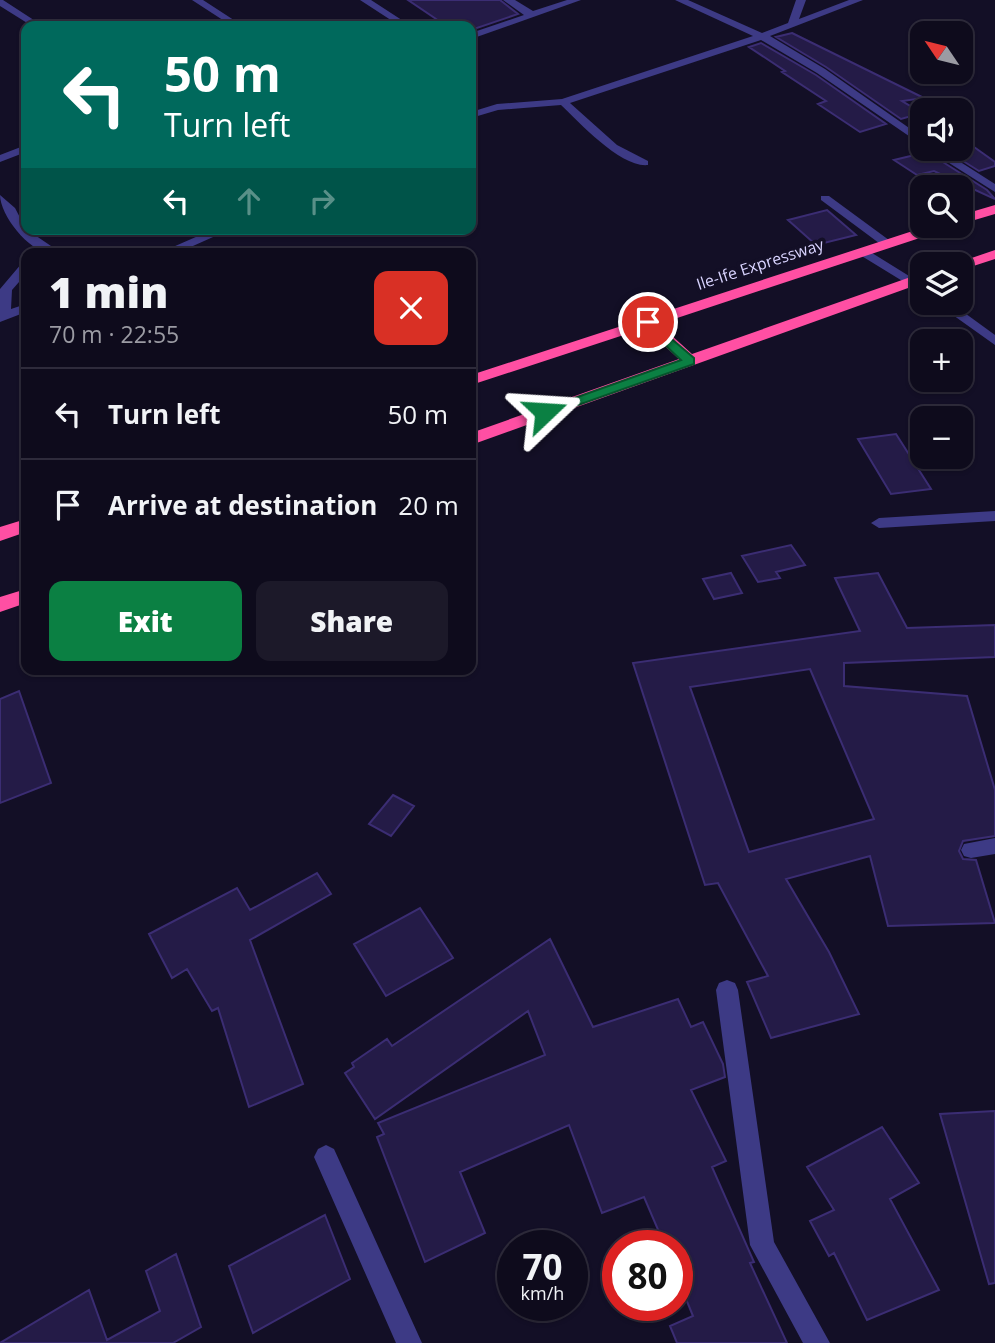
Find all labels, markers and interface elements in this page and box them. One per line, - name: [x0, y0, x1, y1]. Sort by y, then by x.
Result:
- north arrow: [910, 21, 973, 84]
- map controls: [910, 21, 973, 469]
- text: 50 m: [164, 40, 281, 106]
- icon: left: [49, 49, 140, 140]
- button: sound: [910, 98, 973, 161]
- text: Turn left: [164, 103, 290, 146]
- button: search: [910, 175, 973, 238]
- icon: left: [157, 182, 195, 220]
- icon: ahead: [230, 182, 268, 220]
- icon: right: [303, 182, 341, 220]
- street label: Ile-Ife Expressway: [693, 233, 827, 295]
- button: layers: [910, 252, 973, 315]
- text: 1 min: [49, 263, 168, 320]
- button: close: [374, 271, 448, 345]
- pin: [618, 292, 678, 352]
- icon: arrive: [629, 303, 667, 341]
- text: 70 m · 22:55: [49, 318, 179, 350]
- button: +: [910, 329, 973, 392]
- position arrow: [508, 375, 582, 449]
- icon: left: [49, 395, 87, 433]
- text: Turn left: [108, 396, 220, 432]
- text: 50 m: [387, 396, 448, 432]
- button: −: [910, 406, 973, 469]
- icon: arrive: [49, 486, 87, 524]
- text: Arrive at destination: [108, 487, 377, 523]
- text: 20 m: [398, 487, 459, 523]
- button: Exit: [49, 581, 242, 661]
- button: Share: [256, 581, 448, 661]
- speed limit sign: 80: [602, 1230, 693, 1321]
- text: 70: [522, 1243, 563, 1290]
- text: km/h: [521, 1281, 564, 1305]

